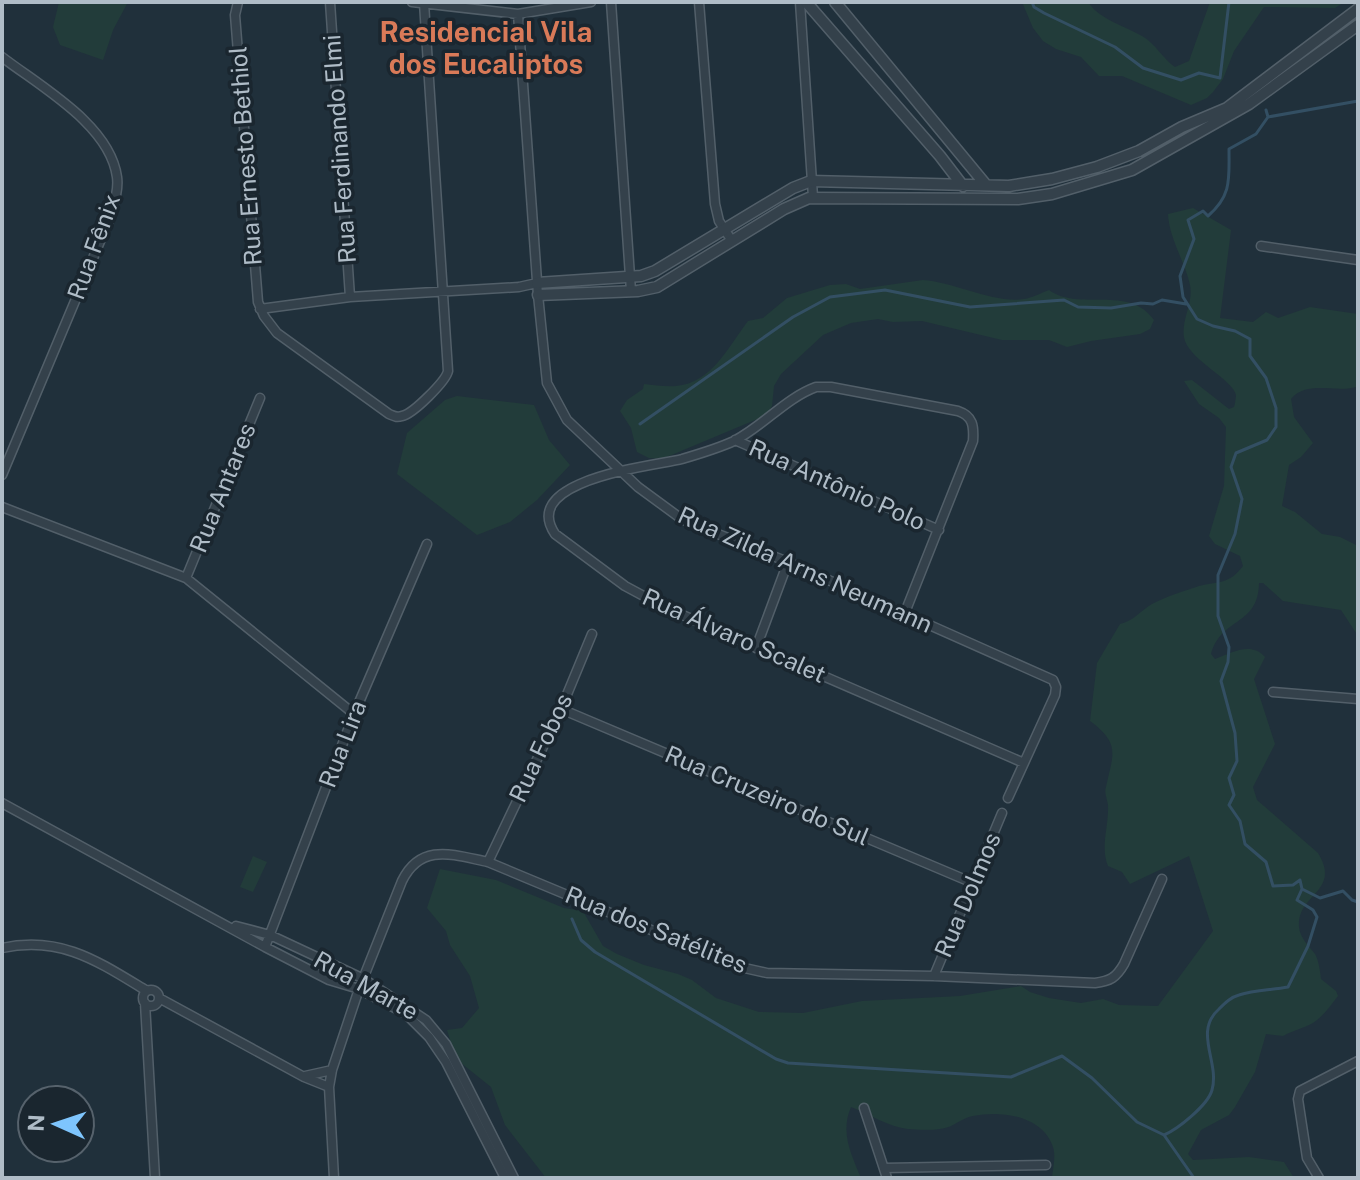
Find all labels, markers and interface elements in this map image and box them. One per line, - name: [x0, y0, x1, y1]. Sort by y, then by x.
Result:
- district label: Residencial Vila dos Eucaliptos: [380, 15, 592, 80]
- street label: Rua Ferdinando Elmi: [317, 34, 361, 264]
- street label: Rua Ernesto Bethiol: [223, 46, 267, 267]
- street label: Rua Fênix: [61, 190, 125, 303]
- street label: Rua Antares: [183, 419, 261, 556]
- street label: Rua Antônio Polo: [745, 433, 930, 536]
- street label: Rua Zilda Arns Neumann: [674, 500, 937, 638]
- street label: Rua Álvaro Scalet: [638, 582, 830, 688]
- street label: Rua Fobos: [503, 689, 577, 806]
- street label: Rua Lira: [313, 696, 371, 791]
- street label: Rua Cruzeiro do Sul: [661, 739, 874, 851]
- street label: Rua Dolmos: [928, 828, 1006, 961]
- street label: Rua dos Satélites: [561, 880, 751, 978]
- street label: Rua Marte: [309, 945, 424, 1025]
- north arrow: [16, 1084, 96, 1164]
- text: N: [23, 1114, 49, 1132]

